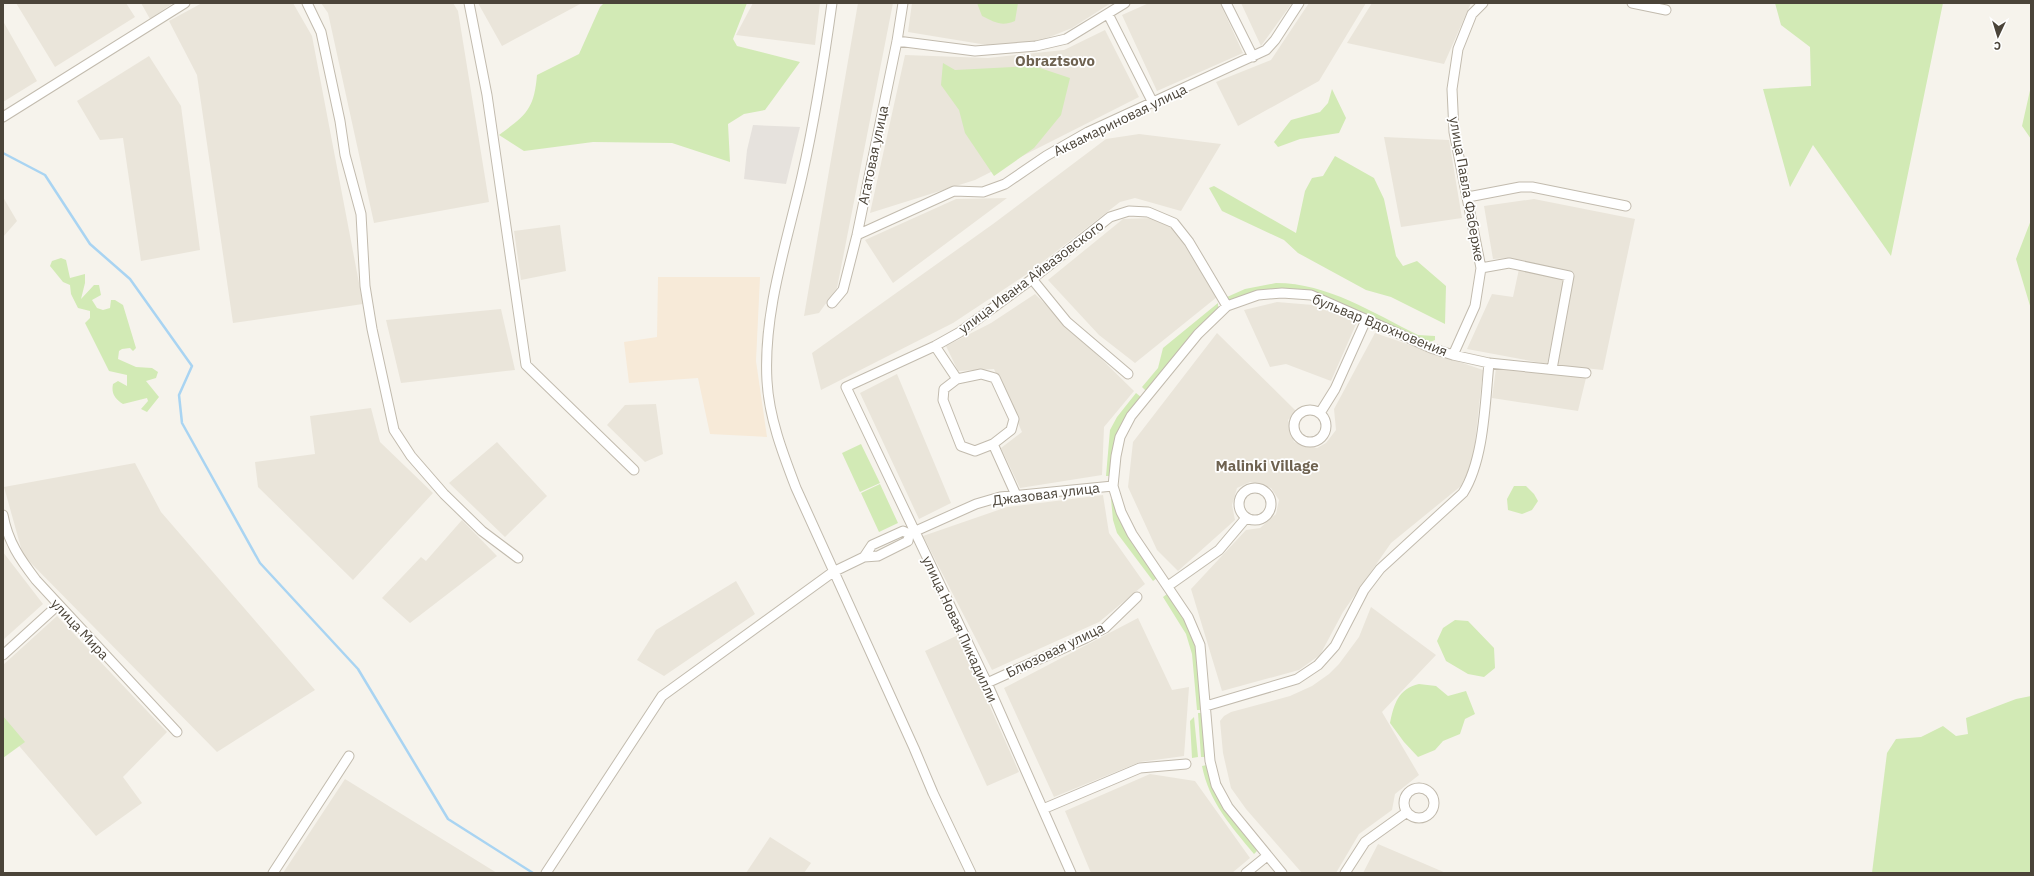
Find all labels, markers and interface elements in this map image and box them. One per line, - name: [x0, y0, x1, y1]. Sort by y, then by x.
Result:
- north arrow: [1978, 16, 2018, 56]
- text: С: [1993, 39, 2001, 53]
- district label: Obraztsovo: [1015, 51, 1095, 70]
- street label: Аквамариновая улица: [1050, 80, 1190, 160]
- street label: Агатовая улица: [854, 103, 892, 206]
- street label: улица Павла Фаберже: [1445, 115, 1489, 263]
- street label: улица Ивана Айвазовского: [955, 216, 1107, 338]
- street label: бульвар Вдохновения: [1310, 290, 1450, 360]
- district label: Malinki Village: [1215, 456, 1319, 475]
- street label: Джазовая улица: [991, 478, 1101, 510]
- street label: улица Новая Пикадилли: [918, 553, 1002, 705]
- street label: улица Мира: [47, 595, 113, 664]
- street label: Блюзовая улица: [1003, 618, 1108, 682]

